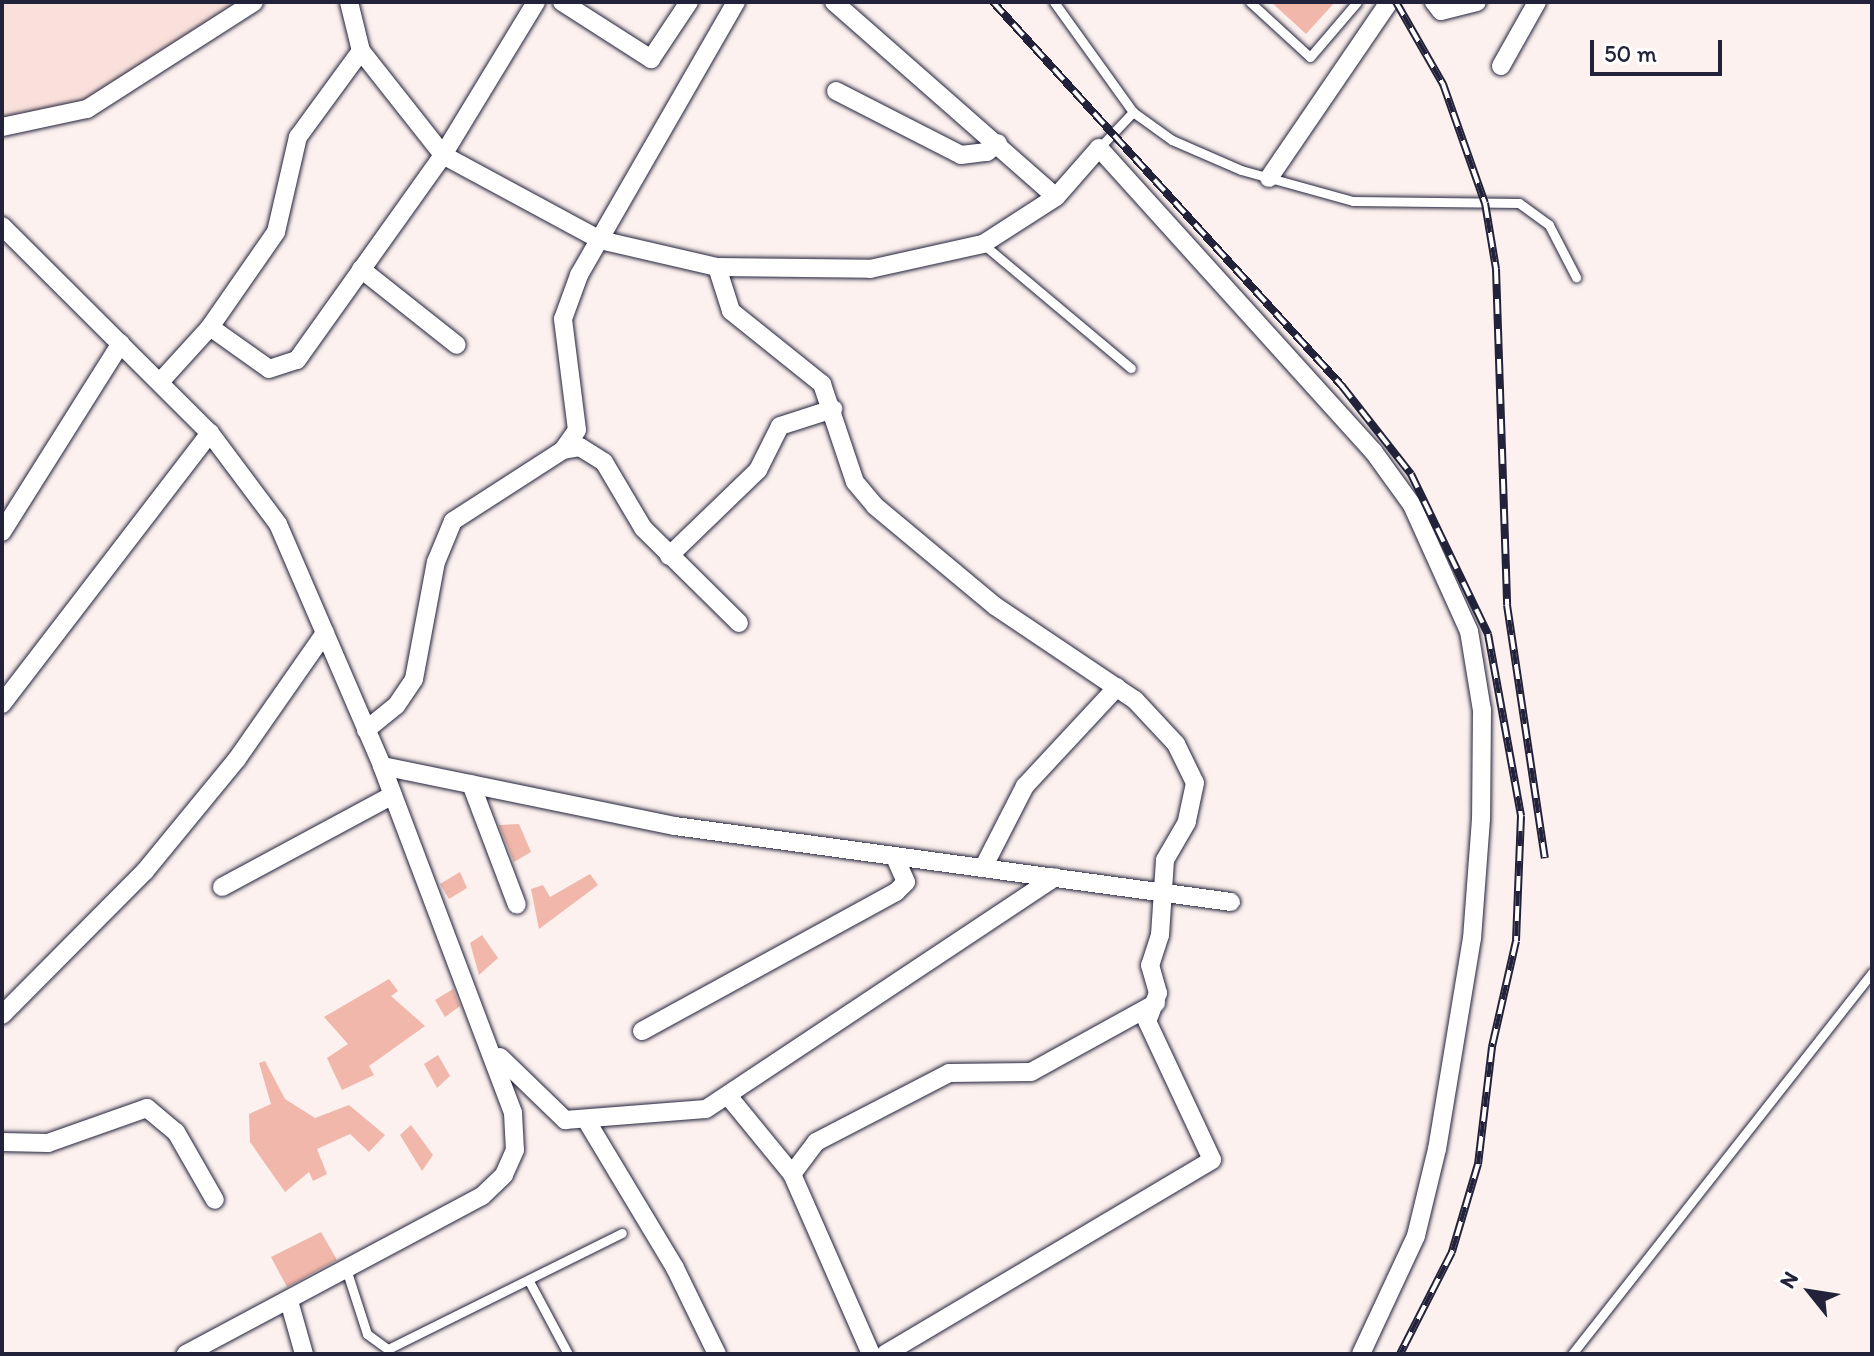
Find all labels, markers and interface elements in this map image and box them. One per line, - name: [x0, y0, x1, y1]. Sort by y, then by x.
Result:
- scale bar: [1594, 24, 1726, 74]
- text: 50 m: [1604, 39, 1657, 68]
- north arrow: [1770, 1252, 1850, 1332]
- text: N: [1773, 1267, 1804, 1293]

